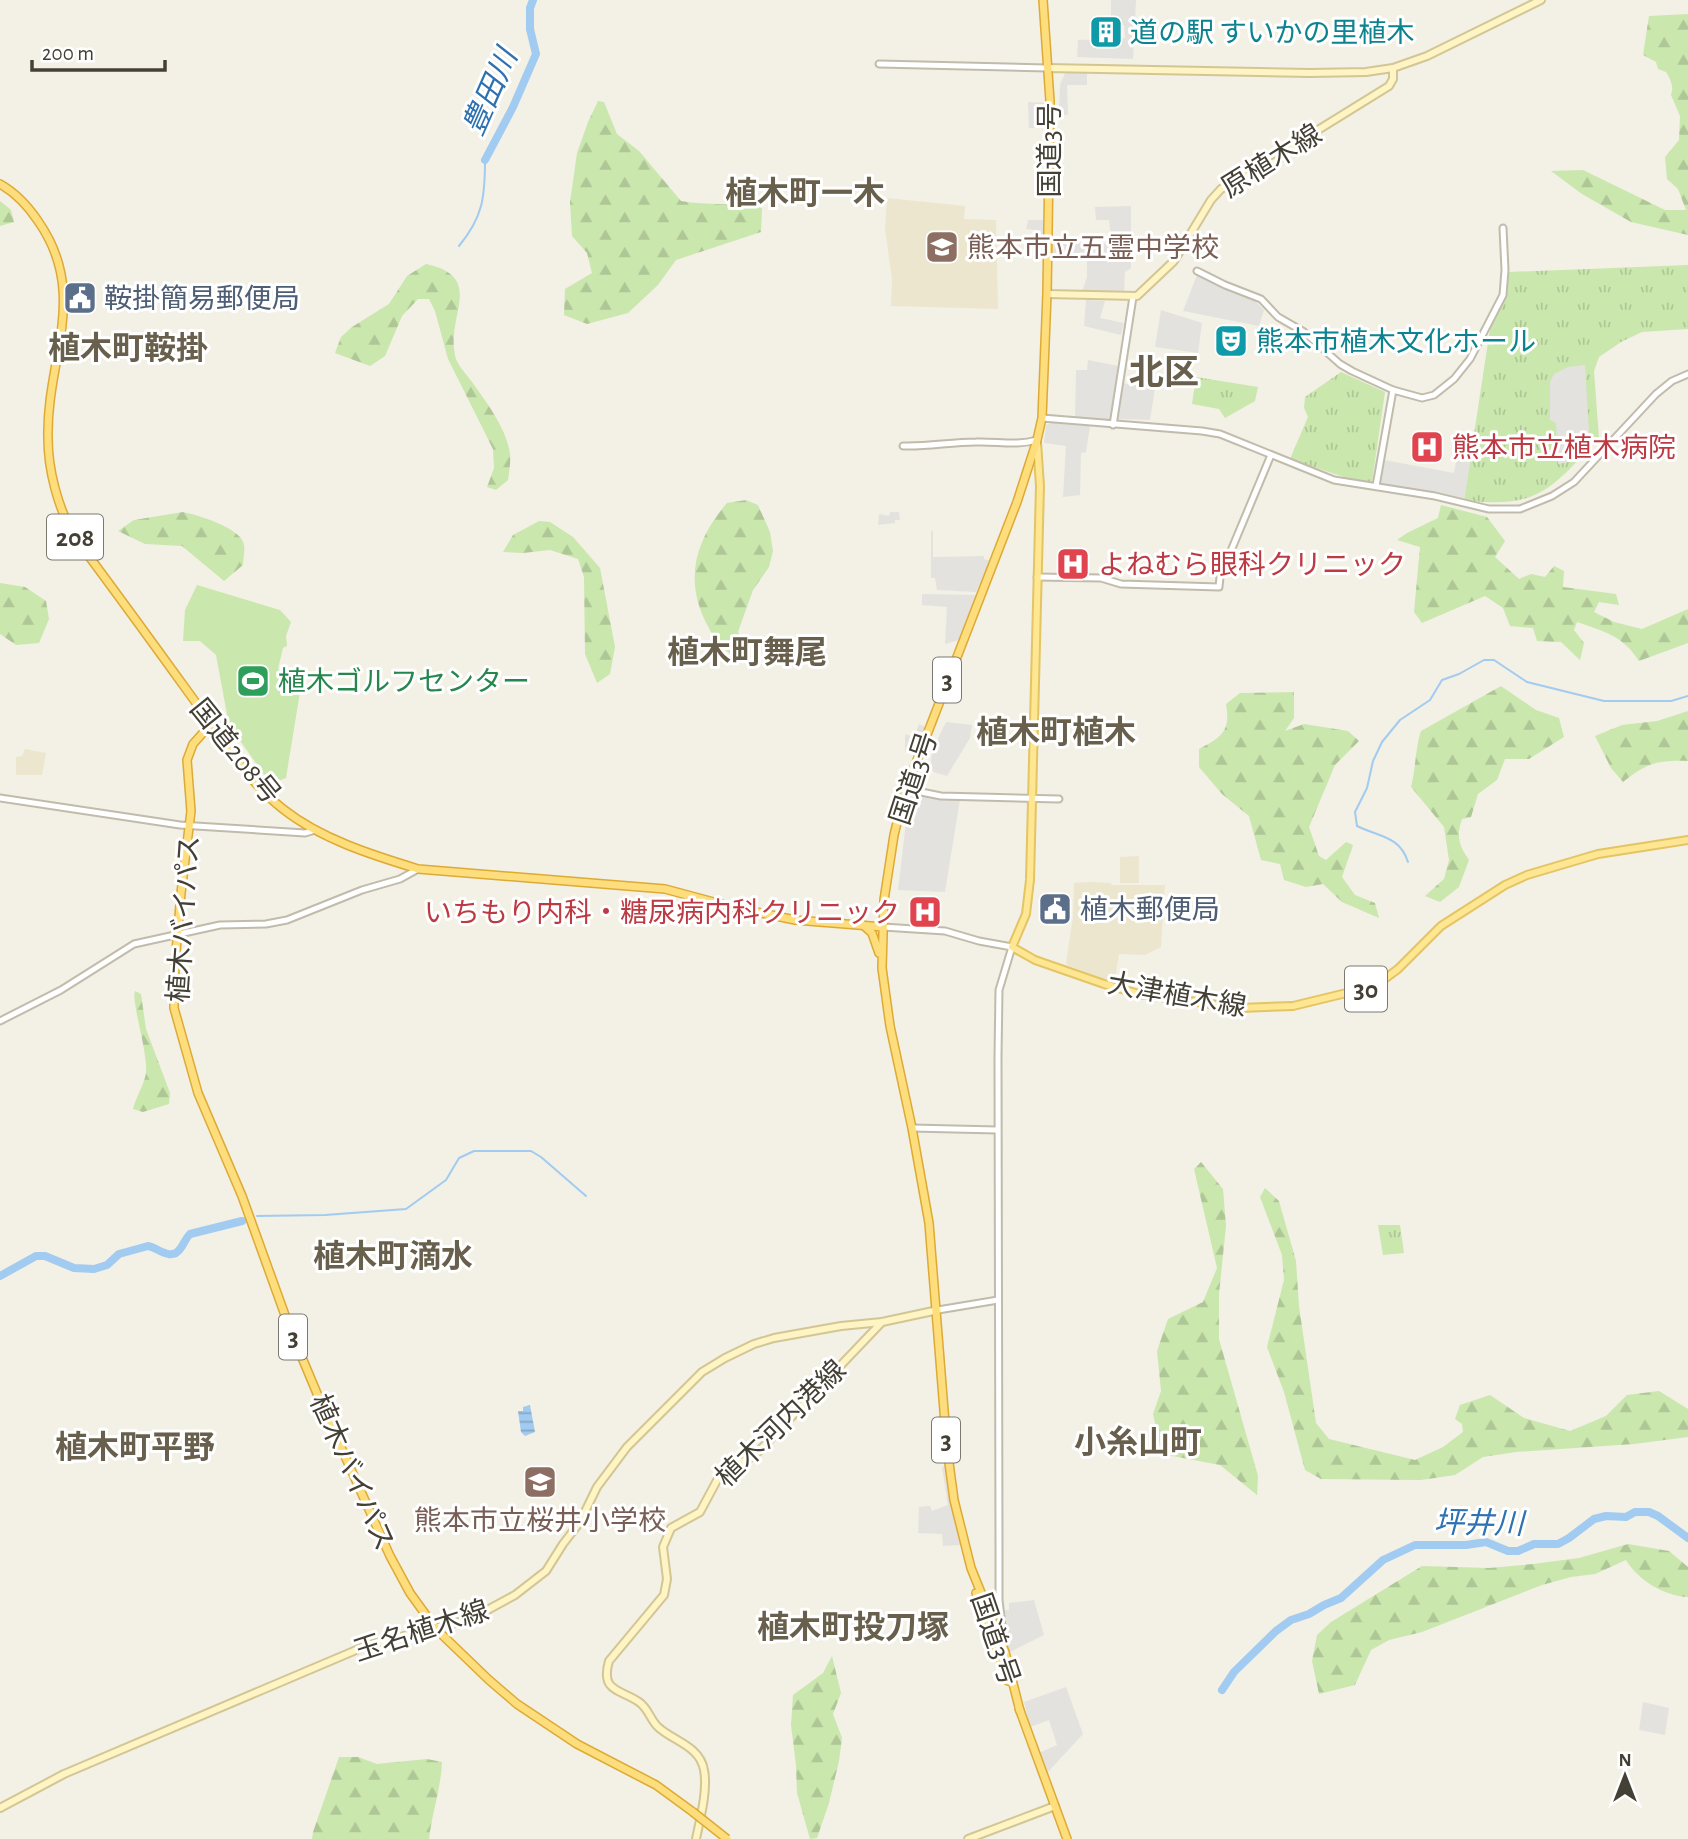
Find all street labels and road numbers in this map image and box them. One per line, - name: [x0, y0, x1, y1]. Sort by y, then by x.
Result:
- street label: 国道3号: [1035, 102, 1065, 198]
- street label: 原植木線: [1216, 118, 1327, 203]
- road number: 208: [47, 514, 103, 559]
- road number: 3: [933, 658, 961, 702]
- street label: 国道208号: [184, 694, 286, 810]
- street label: 国道3号: [885, 728, 943, 828]
- street label: 植木バイパス: [163, 835, 205, 1004]
- road number: 30: [1345, 966, 1387, 1012]
- street label: 大津植木線: [1105, 968, 1248, 1022]
- road number: 3: [279, 1314, 307, 1360]
- street label: 植木河内港線: [710, 1355, 852, 1493]
- street label: 植木バイパス: [304, 1390, 400, 1555]
- road number: 3: [932, 1418, 960, 1462]
- street label: 国道3号: [965, 1589, 1025, 1689]
- street label: 玉名植木線: [350, 1595, 493, 1667]

